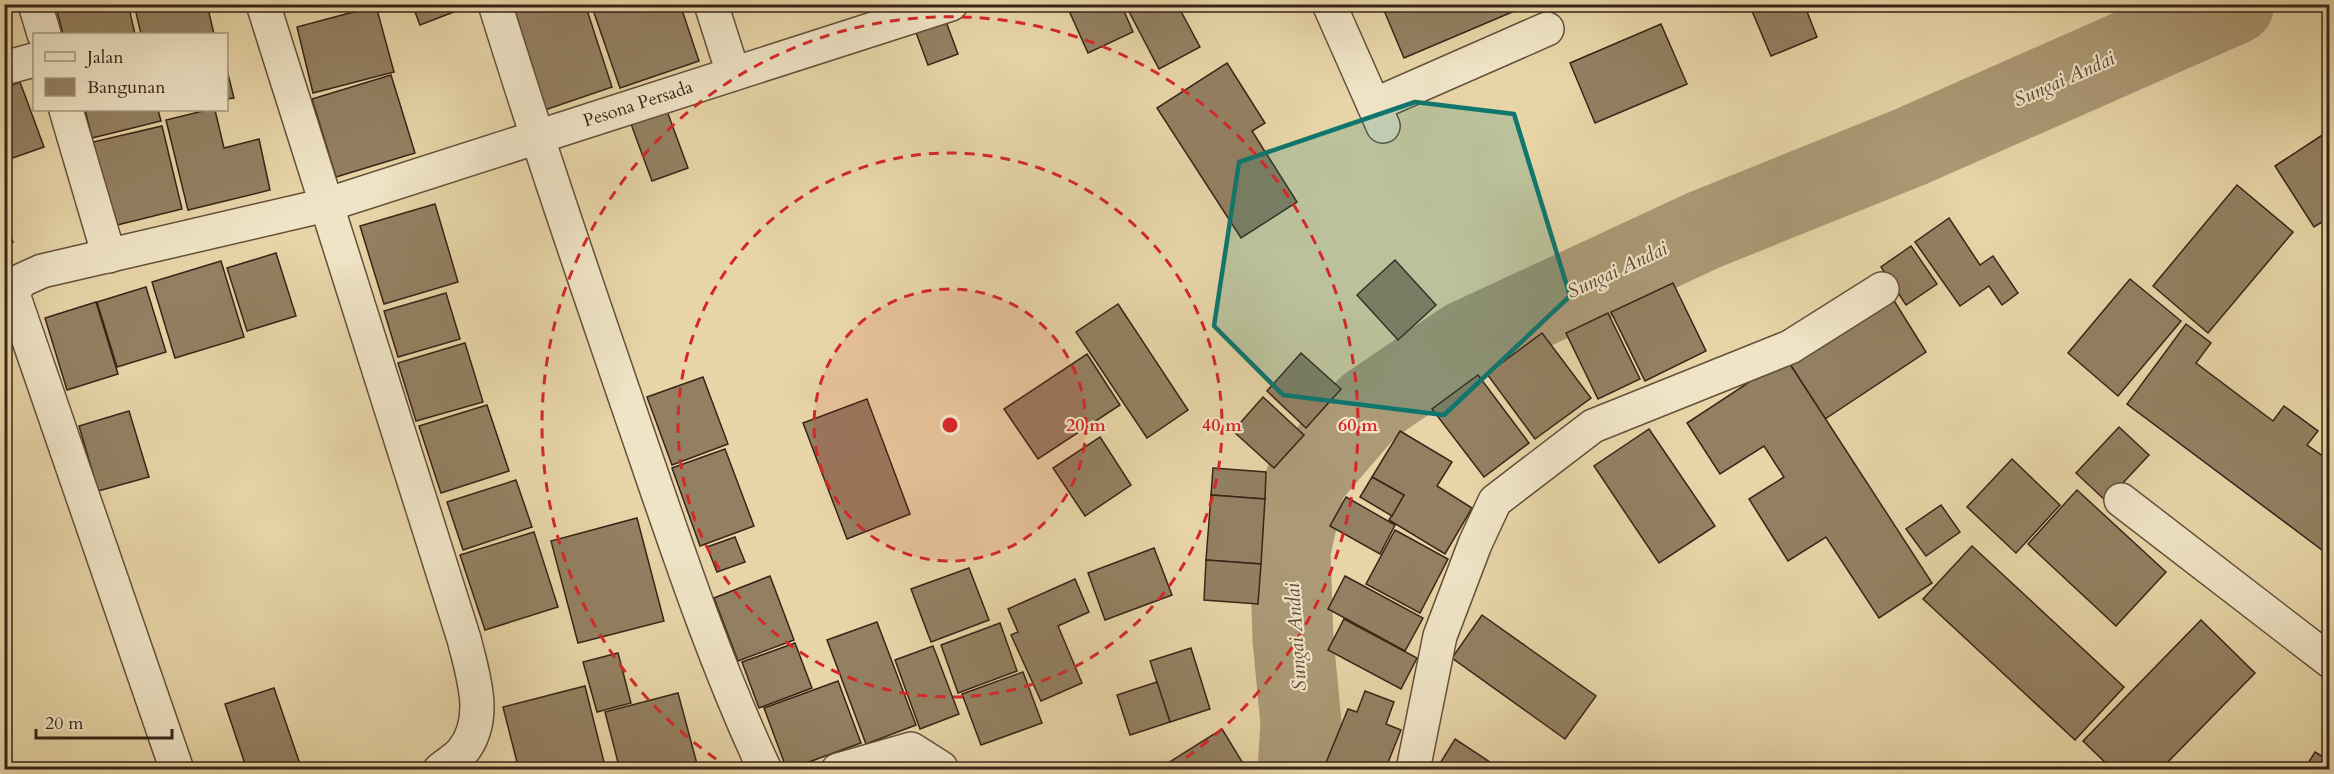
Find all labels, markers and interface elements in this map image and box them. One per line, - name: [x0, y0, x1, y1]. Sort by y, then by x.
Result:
- legend: [33, 33, 228, 111]
- water label: Sungai Andai: [2009, 44, 2119, 113]
- text: Jalan: [84, 45, 124, 70]
- street label: Pesona Persada: [580, 74, 696, 133]
- text: Bangunan: [87, 75, 166, 100]
- water label: Sungai Andai: [1562, 235, 1672, 305]
- text: 20 m: [1066, 413, 1106, 438]
- text: 40 m: [1202, 413, 1242, 438]
- text: 60 m: [1338, 413, 1378, 438]
- centre of rings: [940, 415, 960, 435]
- water label: Sungai Andai: [1279, 582, 1313, 692]
- scale bar: [36, 702, 172, 740]
- text: 20 m: [45, 711, 84, 736]

